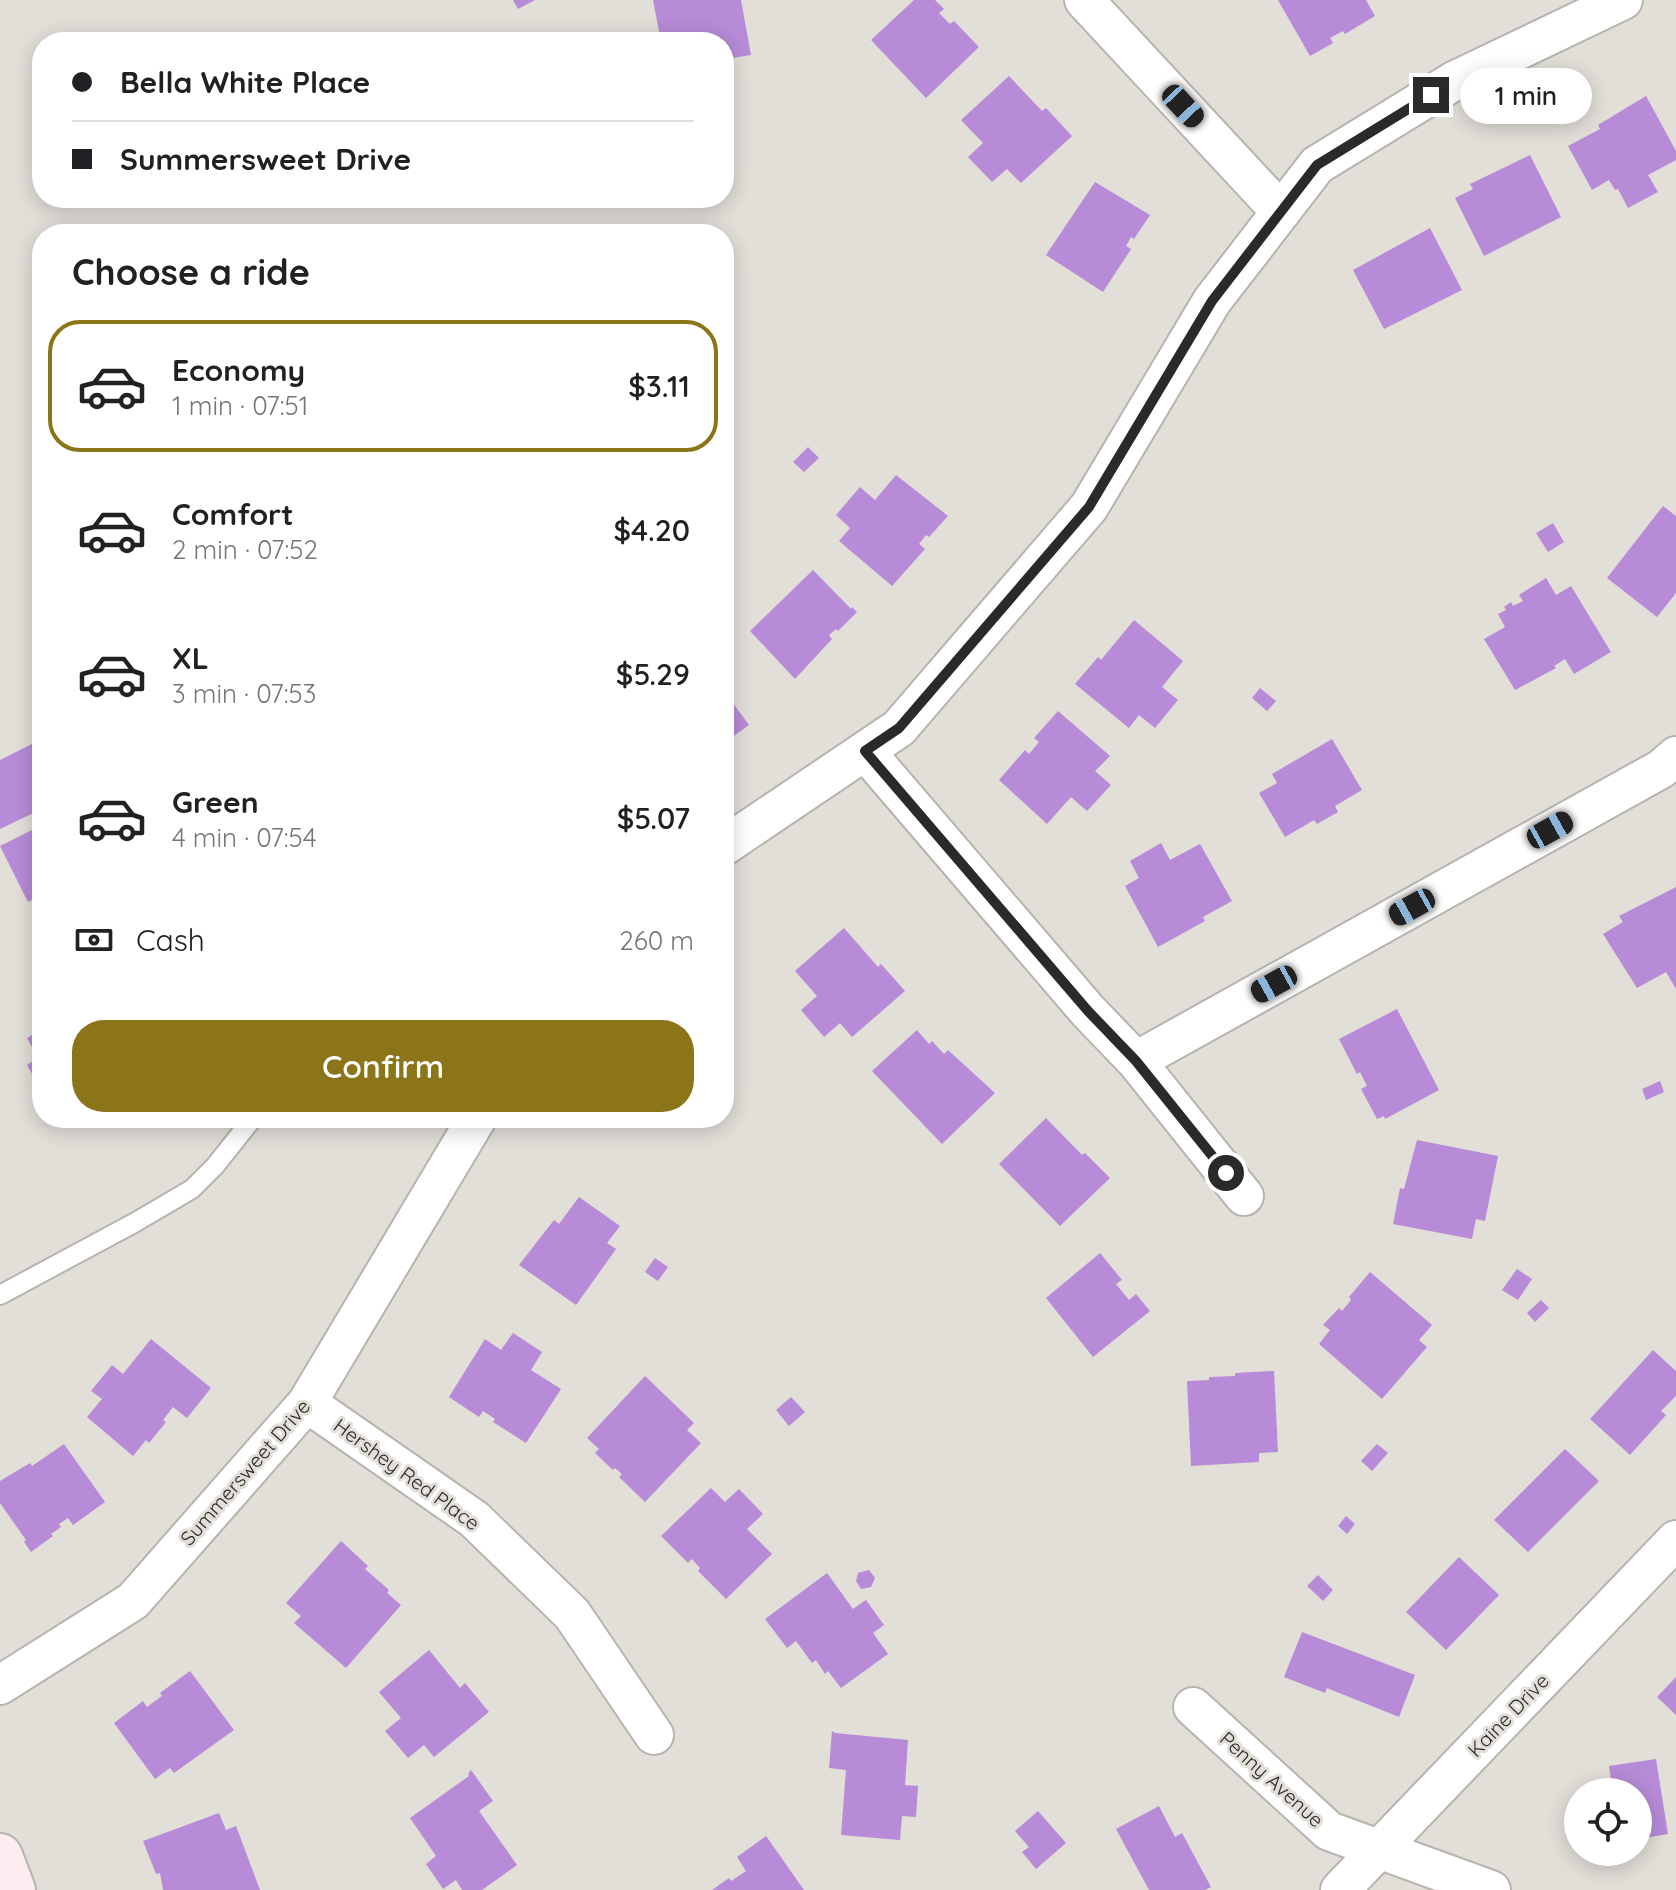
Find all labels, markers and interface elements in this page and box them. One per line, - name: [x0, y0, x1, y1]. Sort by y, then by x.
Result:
- text: Bella White Place: [120, 63, 370, 101]
- callout: 1 min: [1459, 67, 1591, 123]
- route end: [1413, 77, 1449, 113]
- text: 1 min: [1495, 79, 1557, 112]
- car: [1158, 80, 1208, 132]
- text: Summersweet Drive: [120, 140, 411, 178]
- text: Choose a ride: [72, 249, 310, 294]
- icon: car: [76, 350, 148, 422]
- text: Economy: [172, 351, 305, 389]
- text: $3.11: [628, 367, 690, 405]
- text: 1 min · 07:51: [172, 389, 308, 422]
- icon: car: [76, 494, 148, 566]
- text: Comfort: [172, 495, 293, 533]
- text: $4.20: [613, 511, 690, 549]
- text: 2 min · 07:52: [172, 533, 318, 566]
- icon: car: [76, 638, 148, 710]
- text: XL: [172, 639, 209, 677]
- text: $5.29: [616, 655, 690, 693]
- text: 3 min · 07:53: [172, 677, 316, 710]
- icon: car: [76, 782, 148, 854]
- text: Green: [172, 783, 259, 821]
- text: $5.07: [617, 799, 690, 837]
- car: [1523, 808, 1577, 852]
- text: 4 min · 07:54: [172, 821, 316, 854]
- car: [1385, 885, 1439, 929]
- icon: cash: [72, 918, 116, 962]
- text: Cash: [136, 921, 205, 959]
- text: 260 m: [619, 924, 694, 957]
- car: [1247, 962, 1301, 1006]
- button: Confirm: [72, 1020, 694, 1112]
- route start: [1208, 1155, 1244, 1191]
- street label: Summersweet Drive: [175, 1394, 315, 1550]
- street label: Hershey Red Place: [329, 1413, 485, 1535]
- street label: Kaine Drive: [1462, 1668, 1554, 1762]
- street label: Penny Avenue: [1215, 1726, 1329, 1832]
- map controls: [1564, 1778, 1652, 1866]
- button: locate: [1564, 1778, 1652, 1866]

